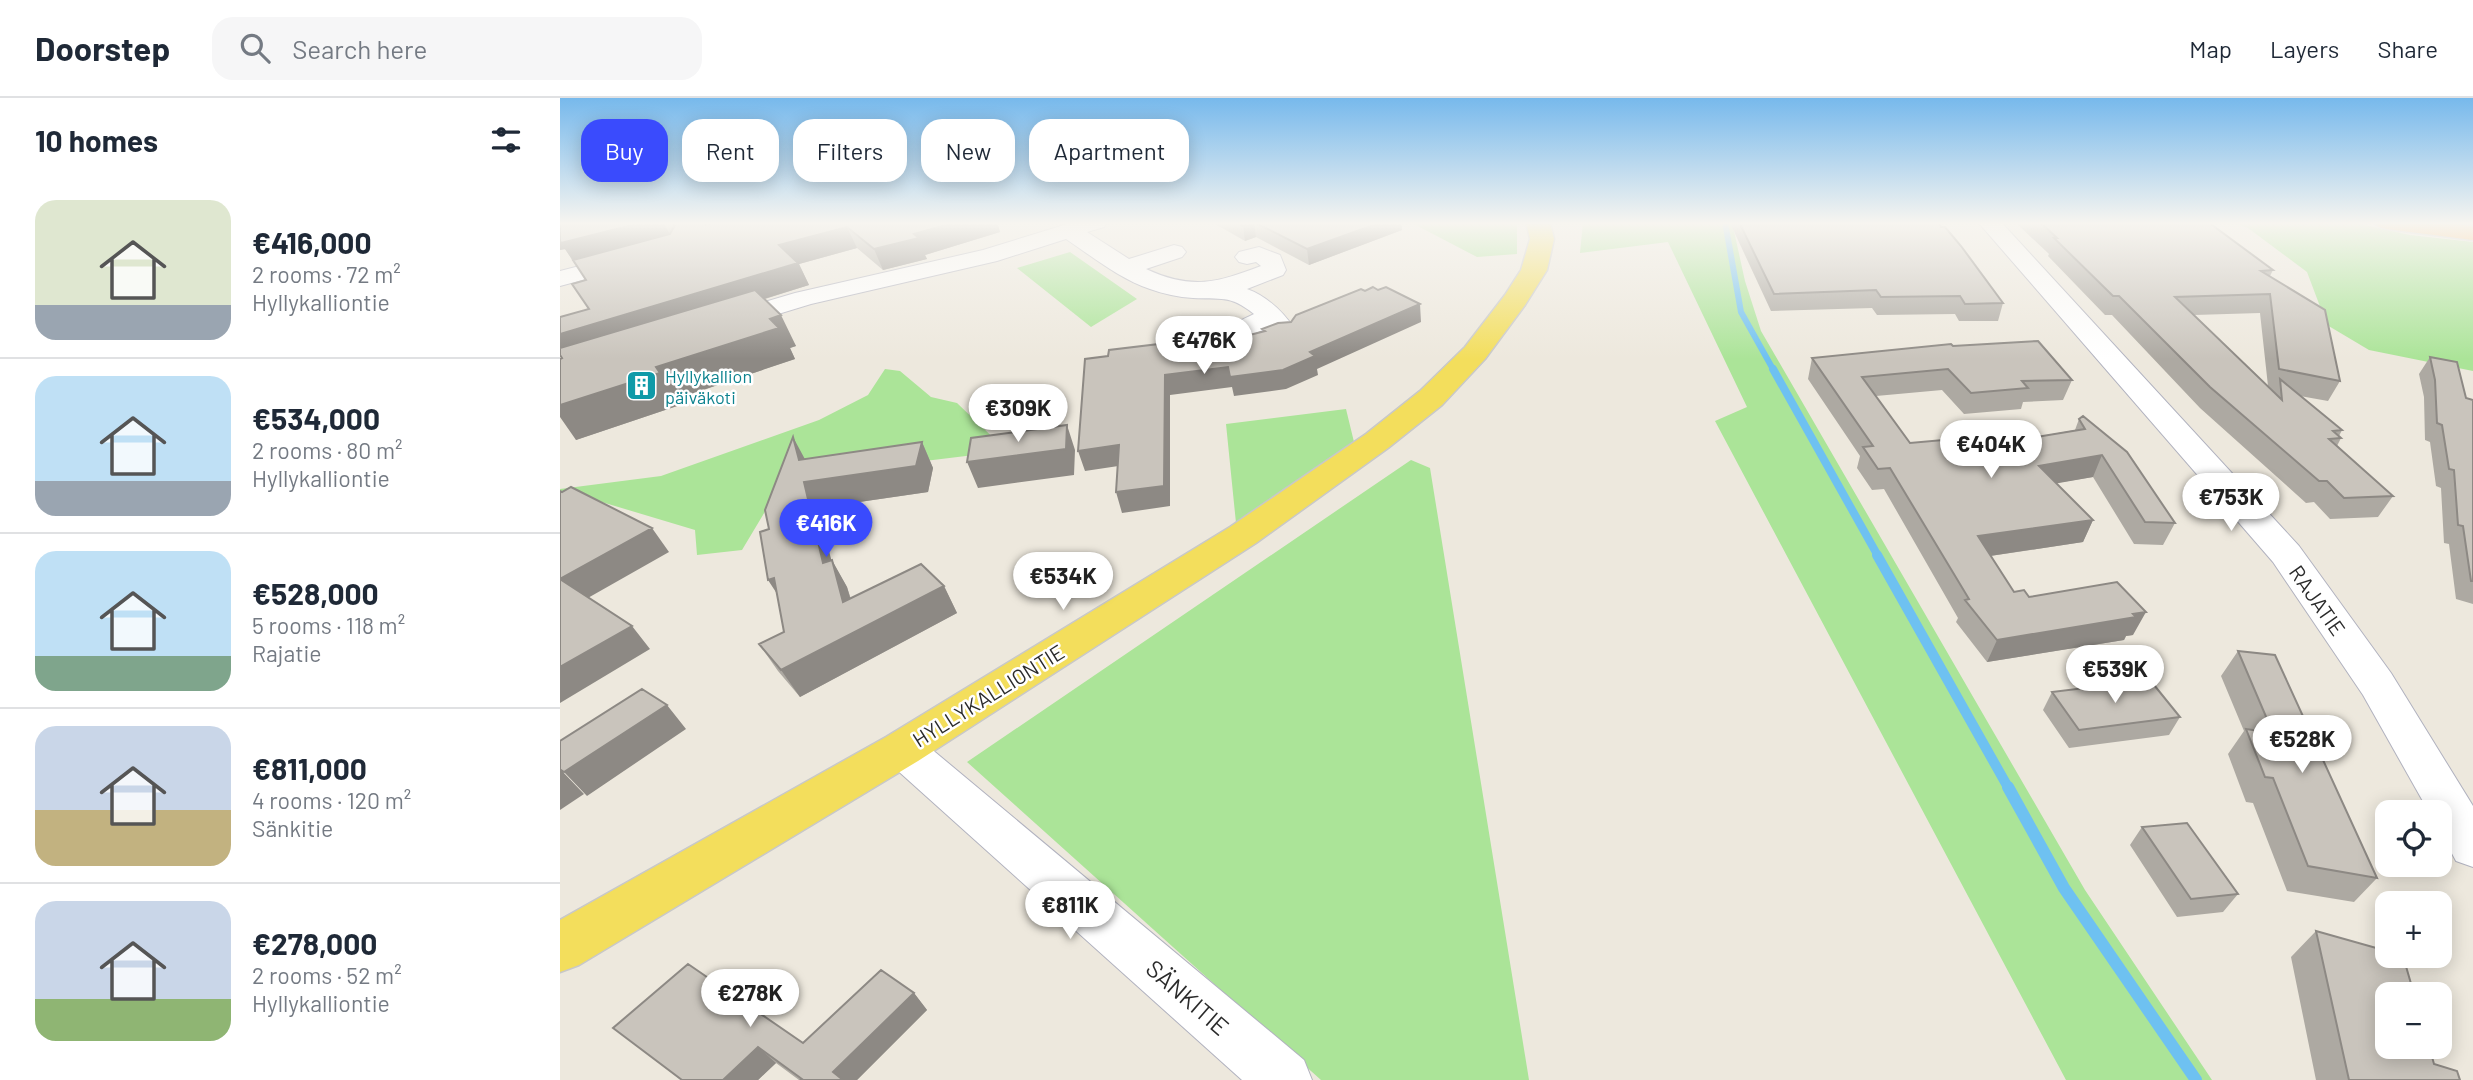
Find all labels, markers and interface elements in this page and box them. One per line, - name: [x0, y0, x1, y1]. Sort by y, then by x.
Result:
- search box: [212, 17, 702, 80]
- text: Doorstep: [35, 28, 170, 68]
- icon: search: [236, 29, 274, 67]
- text: Search here: [292, 33, 427, 64]
- text: Map: [2189, 34, 2232, 63]
- text: Layers: [2270, 34, 2339, 63]
- text: Share: [2377, 34, 2438, 63]
- chip: Buy: [581, 119, 668, 182]
- chip: Rent: [682, 119, 779, 182]
- chip: Filters: [793, 119, 907, 182]
- chip: New: [921, 119, 1015, 182]
- chip: Apartment: [1029, 119, 1189, 182]
- icon: filters: [487, 121, 525, 159]
- text: 10 homes: [35, 122, 158, 158]
- text: €416,000: [252, 224, 372, 260]
- icon: home: [91, 228, 175, 312]
- text: 2 rooms · 72 m²: [252, 260, 401, 288]
- text: Hyllykalliontie: [252, 288, 390, 316]
- pin: €476K: [1155, 316, 1253, 376]
- text: €476K: [1172, 325, 1237, 353]
- place label: Hyllykallion päiväkoti: [665, 365, 752, 408]
- building icon: Hyllykallion päiväkoti: [625, 369, 659, 403]
- pin: €309K: [969, 384, 1067, 444]
- text: €309K: [985, 393, 1051, 421]
- text: €534,000: [252, 400, 380, 436]
- icon: home: [91, 404, 175, 488]
- pin: €404K: [1942, 420, 2040, 480]
- text: €404K: [1956, 429, 2026, 457]
- text: 2 rooms · 80 m²: [252, 436, 402, 464]
- text: Hyllykalliontie: [252, 464, 390, 492]
- pin: €753K: [2182, 474, 2280, 533]
- text: €753K: [2198, 482, 2264, 510]
- pin: €416K: [777, 500, 875, 559]
- text: €416K: [795, 508, 857, 536]
- pin: €534K: [1014, 552, 1112, 612]
- street label: RAJATIE: [2285, 560, 2351, 640]
- text: €534K: [1029, 561, 1097, 589]
- text: €528,000: [252, 575, 379, 611]
- icon: home: [91, 579, 175, 663]
- text: 5 rooms · 118 m²: [252, 611, 405, 639]
- street label: HYLLYKALLIONTIE: [908, 638, 1068, 752]
- text: Rajatie: [252, 639, 322, 667]
- pin: €539K: [2066, 646, 2164, 705]
- text: €539K: [2082, 654, 2148, 682]
- pin: €528K: [2253, 716, 2351, 775]
- text: €528K: [2269, 724, 2335, 752]
- text: €811,000: [252, 750, 367, 786]
- icon: home: [91, 754, 175, 838]
- text: 4 rooms · 120 m²: [252, 786, 411, 814]
- map controls: [2375, 800, 2452, 1059]
- button: locate: [2375, 800, 2452, 877]
- text: Sänkitie: [252, 814, 333, 842]
- pin: €811K: [1021, 882, 1119, 941]
- text: €811K: [1041, 890, 1099, 918]
- button: +: [2375, 891, 2452, 968]
- text: €278,000: [252, 925, 377, 961]
- icon: home: [91, 929, 175, 1013]
- street label: SÄNKITIE: [1141, 953, 1235, 1041]
- text: 2 rooms · 52 m²: [252, 961, 402, 989]
- pin: €278K: [701, 970, 799, 1029]
- text: €278K: [717, 978, 783, 1006]
- button: −: [2375, 982, 2452, 1059]
- text: Hyllykalliontie: [252, 989, 390, 1017]

